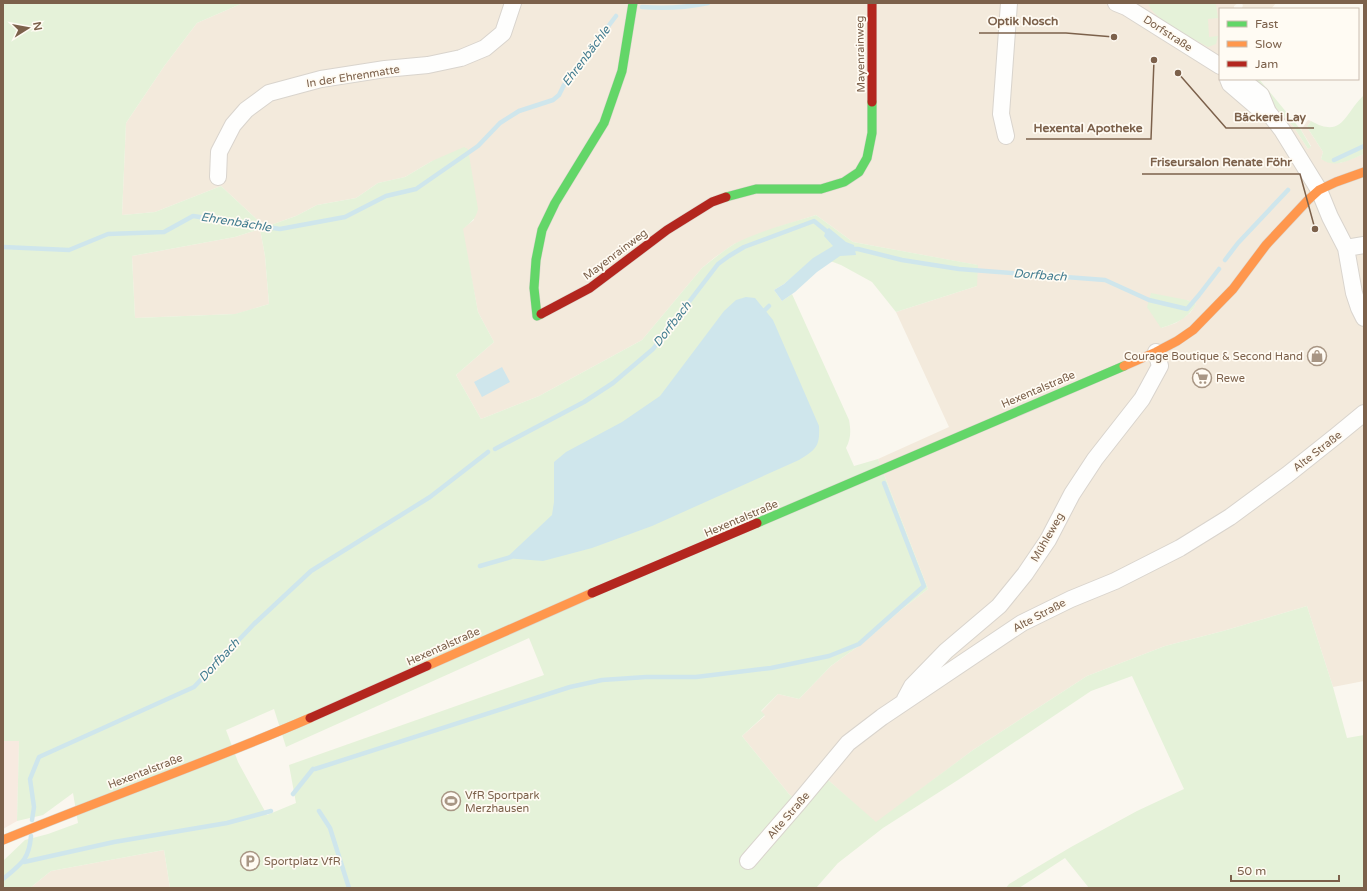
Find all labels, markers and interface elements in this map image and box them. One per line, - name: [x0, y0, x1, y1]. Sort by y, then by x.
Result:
- north arrow: [8, 8, 48, 48]
- legend: [1219, 8, 1359, 80]
- callout: Optik Nosch: [979, 9, 1066, 33]
- street label: Dorfstraße: [1141, 13, 1195, 54]
- text: Optik Nosch: [988, 14, 1058, 29]
- street label: Mayenrainweg: [853, 15, 868, 93]
- text: Fast: [1255, 17, 1279, 31]
- text: N: [30, 21, 45, 32]
- water label: Ehrenbächle: [559, 22, 614, 89]
- text: Slow: [1255, 37, 1282, 51]
- text: Jam: [1255, 57, 1278, 71]
- street label: In der Ehrenmatte: [306, 63, 401, 90]
- callout: Bäckerei Lay: [1226, 104, 1314, 128]
- text: Bäckerei Lay: [1234, 110, 1307, 125]
- callout: Hexental Apotheke: [1026, 115, 1151, 139]
- text: Hexental Apotheke: [1034, 121, 1143, 136]
- callout: Friseursalon Renate Föhr: [1142, 150, 1300, 174]
- text: Friseursalon Renate Föhr: [1150, 155, 1292, 169]
- water label: Ehrenbächle: [200, 210, 273, 235]
- street label: Mayenrainweg: [581, 226, 650, 283]
- water label: Dorfbach: [1013, 266, 1068, 284]
- water label: Dorfbach: [650, 298, 694, 349]
- shop icon: Courage Boutique & Second Hand: [1306, 345, 1328, 367]
- place label: Courage Boutique & Second Hand: [1124, 350, 1303, 363]
- supermarket icon: Rewe: [1191, 367, 1213, 389]
- street label: Hexentalstraße: [999, 368, 1077, 411]
- place label: Rewe: [1216, 372, 1245, 385]
- street label: Alte Straße: [1290, 428, 1344, 474]
- street label: Hexentalstraße: [702, 497, 780, 540]
- street label: Mühleweg: [1028, 510, 1067, 564]
- street label: Alte Straße: [1011, 596, 1068, 635]
- street label: Hexentalstraße: [405, 624, 482, 668]
- water label: Dorfbach: [196, 635, 243, 684]
- street label: Hexentalstraße: [106, 751, 184, 792]
- place label: VfR Sportpark Merzhausen: [465, 789, 539, 815]
- street label: Alte Straße: [764, 789, 812, 842]
- sports icon: VfR Sportpark Merzhausen: [440, 790, 462, 812]
- parking icon: Sportplatz VfR: [239, 850, 261, 872]
- place label: Sportplatz VfR: [264, 855, 341, 868]
- scale bar: [1231, 857, 1339, 883]
- text: 50 m: [1237, 864, 1266, 878]

